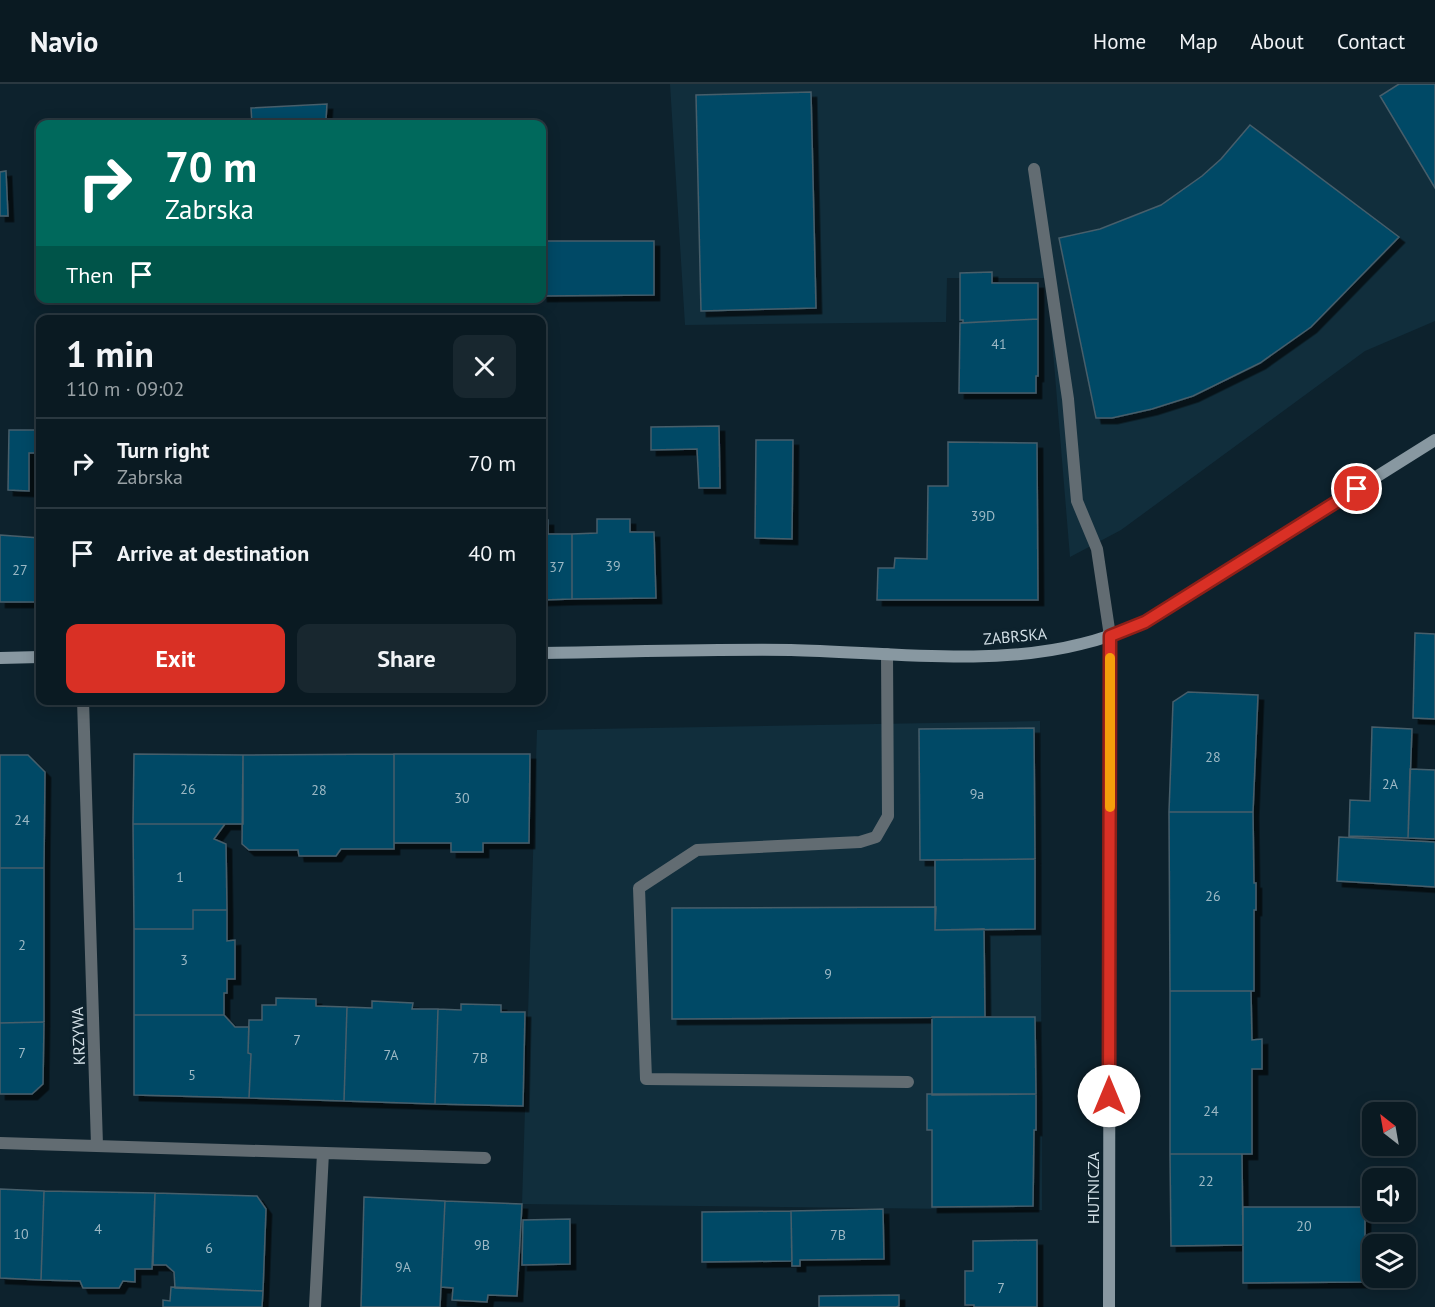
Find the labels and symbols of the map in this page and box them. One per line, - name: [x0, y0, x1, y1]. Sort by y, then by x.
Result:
- house number: 41: [991, 335, 1007, 353]
- pin: [1331, 463, 1382, 514]
- house number: 39D: [971, 507, 995, 525]
- house number: 39: [605, 557, 621, 575]
- house number: 37: [549, 558, 565, 576]
- house number: 27: [12, 561, 28, 579]
- street label: ZABRSKA: [982, 623, 1048, 649]
- house number: 28: [1205, 748, 1221, 766]
- house number: 2A: [1382, 775, 1399, 793]
- house number: 26: [180, 780, 196, 798]
- house number: 28: [311, 781, 327, 799]
- house number: 9a: [970, 785, 984, 803]
- house number: 30: [454, 789, 470, 807]
- house number: 24: [14, 811, 30, 829]
- house number: 1: [176, 868, 184, 886]
- house number: 26: [1205, 887, 1221, 905]
- house number: 2: [18, 936, 26, 954]
- house number: 3: [180, 951, 188, 969]
- house number: 9: [824, 965, 832, 983]
- street label: KRZYWA: [67, 1006, 89, 1065]
- house number: 7: [293, 1031, 301, 1049]
- house number: 7: [18, 1044, 26, 1062]
- house number: 7A: [383, 1046, 399, 1064]
- house number: 7B: [472, 1049, 488, 1067]
- position arrow: [1077, 1064, 1141, 1128]
- house number: 5: [188, 1066, 196, 1084]
- house number: 24: [1203, 1102, 1219, 1120]
- north arrow: [1362, 1102, 1416, 1156]
- street label: HUTNICZA: [1083, 1151, 1103, 1224]
- house number: 22: [1198, 1172, 1214, 1190]
- house number: 20: [1296, 1217, 1312, 1235]
- house number: 4: [94, 1220, 102, 1238]
- house number: 10: [13, 1225, 29, 1243]
- house number: 7B: [830, 1226, 846, 1244]
- house number: 9B: [474, 1236, 490, 1254]
- house number: 6: [205, 1239, 213, 1257]
- house number: 9A: [395, 1258, 412, 1276]
- house number: 7: [997, 1279, 1005, 1297]

